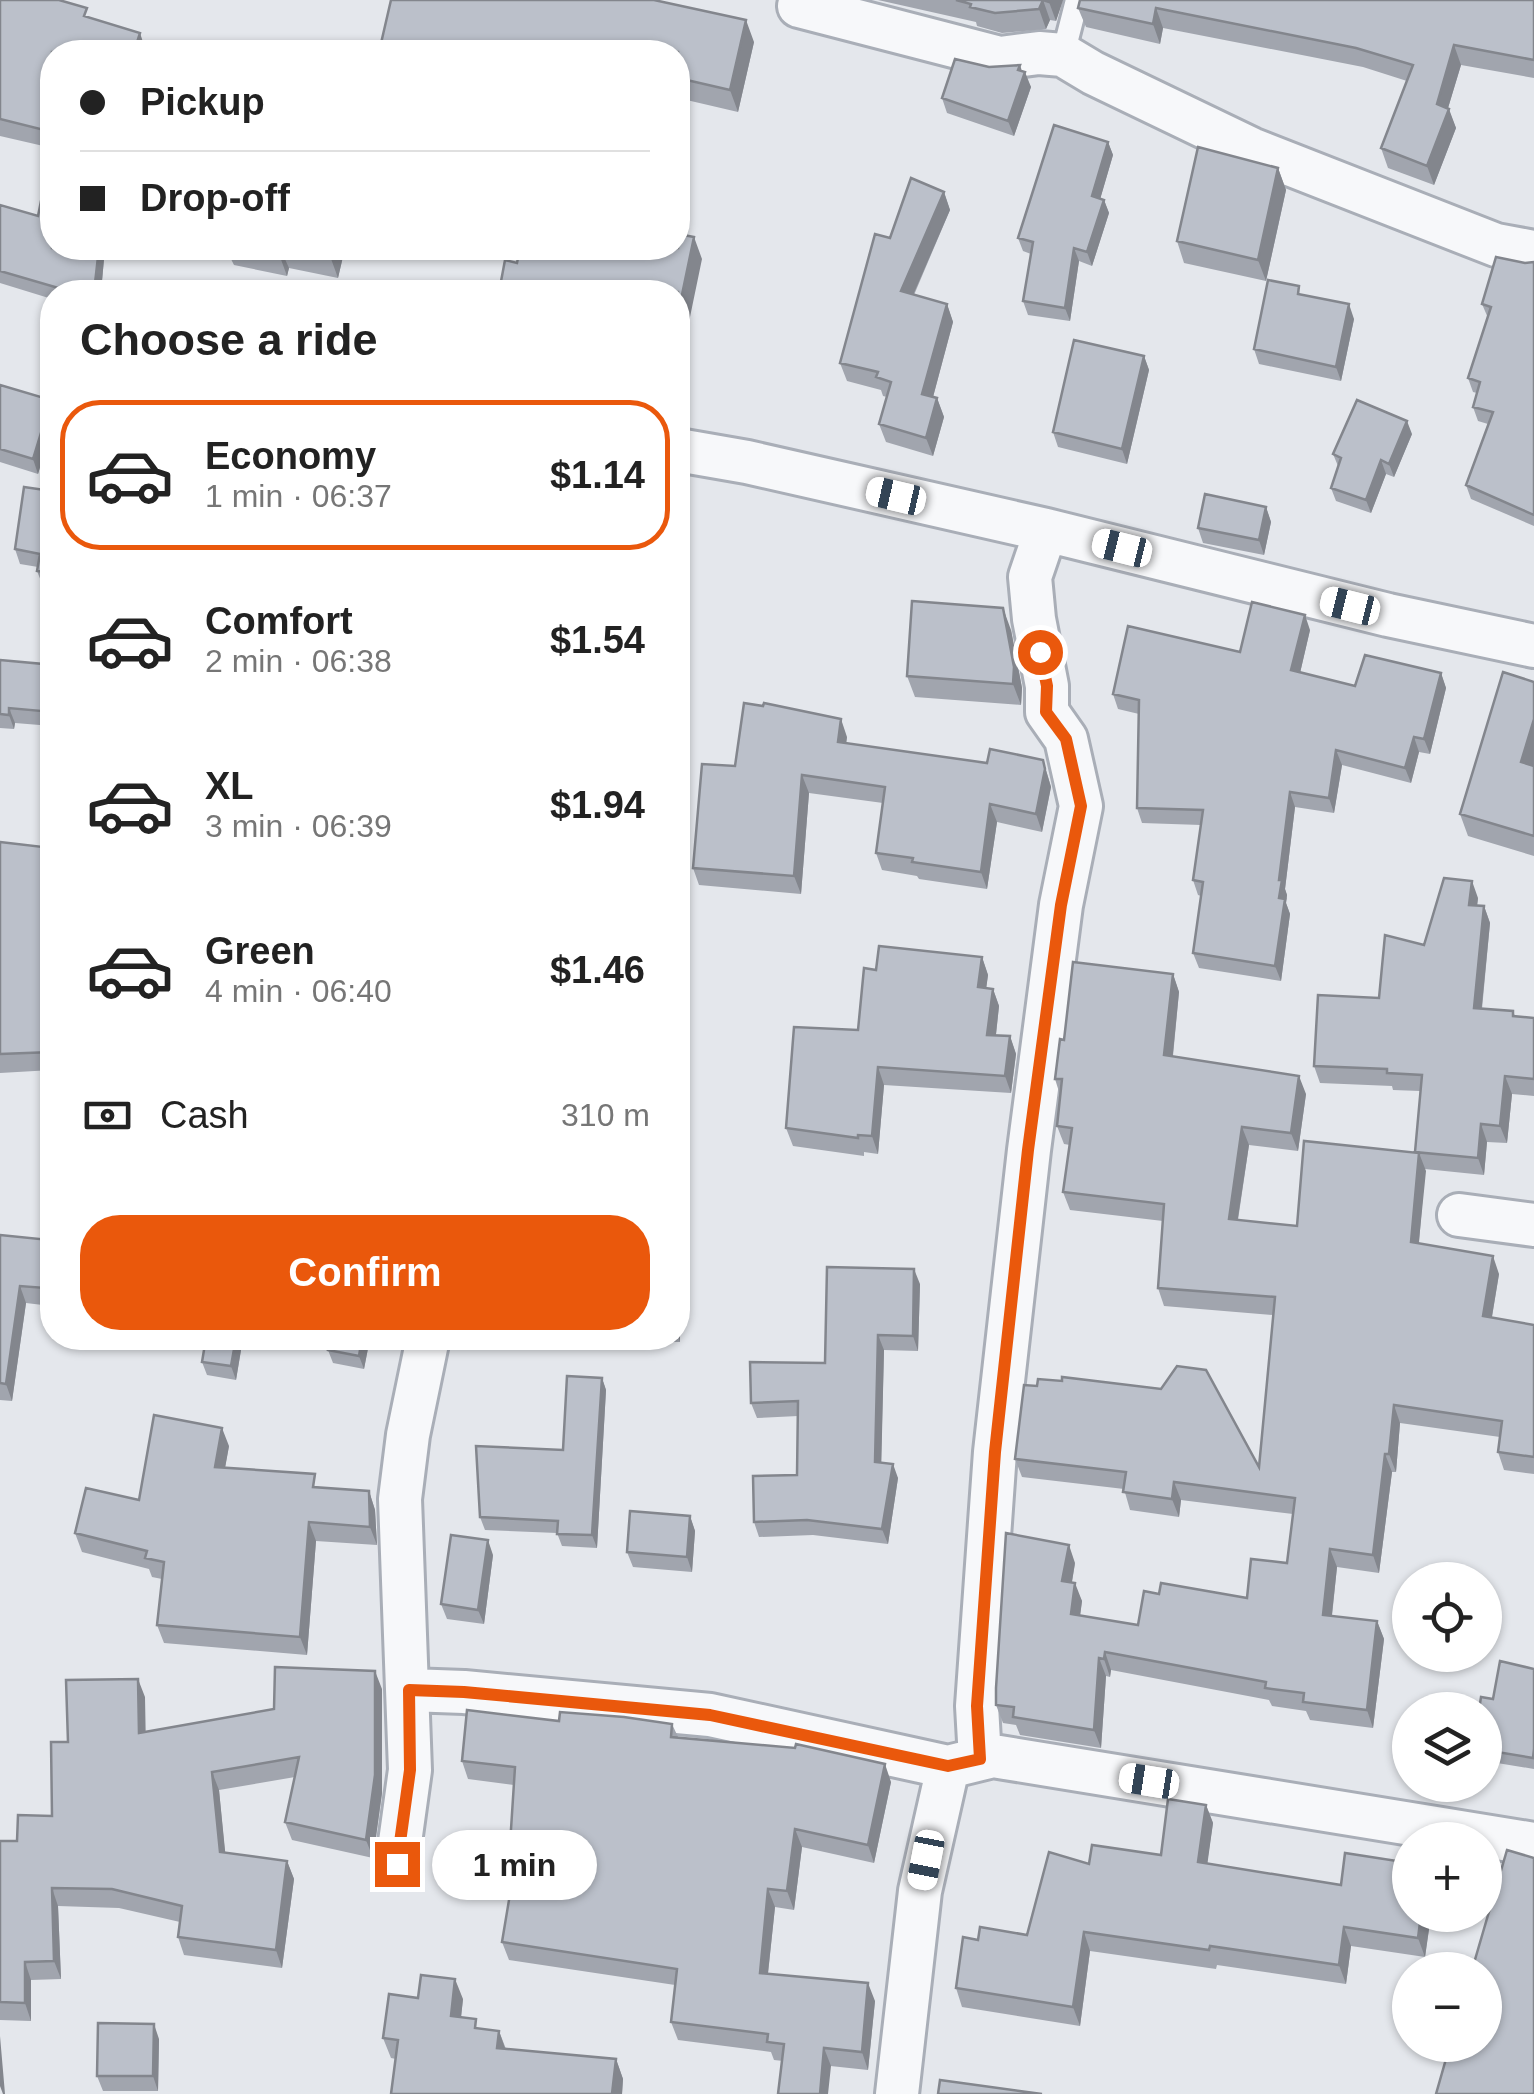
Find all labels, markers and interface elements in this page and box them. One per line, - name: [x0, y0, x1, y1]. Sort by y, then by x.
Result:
- text: Pickup: [140, 81, 265, 123]
- text: Drop-off: [140, 177, 290, 219]
- text: Choose a ride: [80, 314, 378, 365]
- icon: car: [85, 430, 175, 520]
- text: Economy: [205, 435, 376, 477]
- text: $1.14: [550, 454, 645, 496]
- car: [863, 475, 929, 517]
- text: 1 min · 06:37: [205, 478, 392, 514]
- car: [1089, 526, 1155, 570]
- car: [1317, 584, 1383, 628]
- icon: car: [85, 595, 175, 685]
- text: Comfort: [205, 600, 353, 642]
- text: $1.54: [550, 619, 645, 661]
- route start: [1018, 630, 1063, 675]
- text: 2 min · 06:38: [205, 643, 392, 679]
- icon: car: [85, 760, 175, 850]
- text: XL: [205, 765, 254, 807]
- text: $1.94: [550, 784, 645, 826]
- text: 3 min · 06:39: [205, 808, 392, 844]
- icon: car: [85, 925, 175, 1015]
- text: Green: [205, 930, 315, 972]
- text: $1.46: [550, 949, 645, 991]
- text: 4 min · 06:40: [205, 973, 392, 1009]
- icon: cash: [80, 1088, 135, 1143]
- text: Cash: [160, 1094, 249, 1136]
- text: 310 m: [561, 1097, 650, 1133]
- button: Confirm: [80, 1215, 650, 1330]
- map controls: [1392, 1562, 1502, 2062]
- button: locate: [1392, 1562, 1502, 1672]
- button: layers: [1392, 1692, 1502, 1802]
- car: [1117, 1761, 1181, 1801]
- button: +: [1392, 1822, 1502, 1932]
- car: [906, 1828, 946, 1892]
- callout: 1 min: [432, 1829, 597, 1899]
- route end: [375, 1842, 420, 1887]
- text: 1 min: [473, 1847, 556, 1883]
- button: −: [1392, 1952, 1502, 2062]

